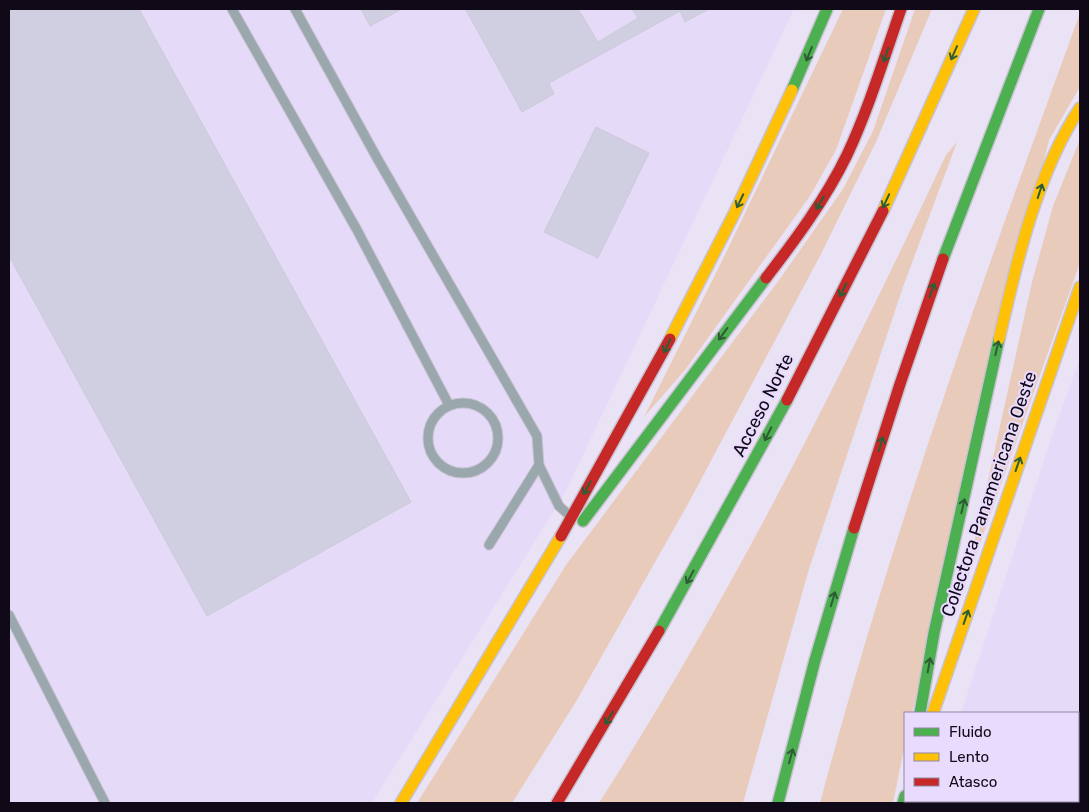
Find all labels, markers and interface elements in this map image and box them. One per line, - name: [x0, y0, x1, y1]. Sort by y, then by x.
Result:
- one-way arrow: [948, 45, 958, 60]
- one-way arrow: [804, 46, 813, 61]
- one-way arrow: [881, 47, 890, 62]
- one-way arrow: [1036, 184, 1045, 199]
- one-way arrow: [735, 193, 744, 208]
- one-way arrow: [881, 193, 891, 208]
- one-way arrow: [814, 196, 824, 210]
- one-way arrow: [838, 282, 847, 297]
- one-way arrow: [928, 282, 937, 298]
- one-way arrow: [718, 327, 729, 340]
- one-way arrow: [662, 338, 671, 353]
- one-way arrow: [993, 340, 1002, 356]
- street label: Acceso Norte: [728, 350, 798, 460]
- street label: Colectora Panamericana Oeste: [937, 368, 1041, 620]
- one-way arrow: [763, 426, 772, 441]
- one-way arrow: [876, 436, 886, 452]
- one-way arrow: [1014, 456, 1023, 472]
- one-way arrow: [582, 480, 592, 495]
- one-way arrow: [959, 499, 968, 515]
- one-way arrow: [685, 569, 695, 584]
- one-way arrow: [828, 592, 838, 608]
- one-way arrow: [961, 610, 971, 626]
- one-way arrow: [924, 658, 934, 674]
- one-way arrow: [603, 710, 613, 724]
- legend: [904, 712, 1079, 802]
- text: Fluido: [949, 723, 992, 741]
- text: Lento: [949, 748, 989, 766]
- one-way arrow: [786, 749, 796, 765]
- text: Atasco: [949, 773, 997, 791]

